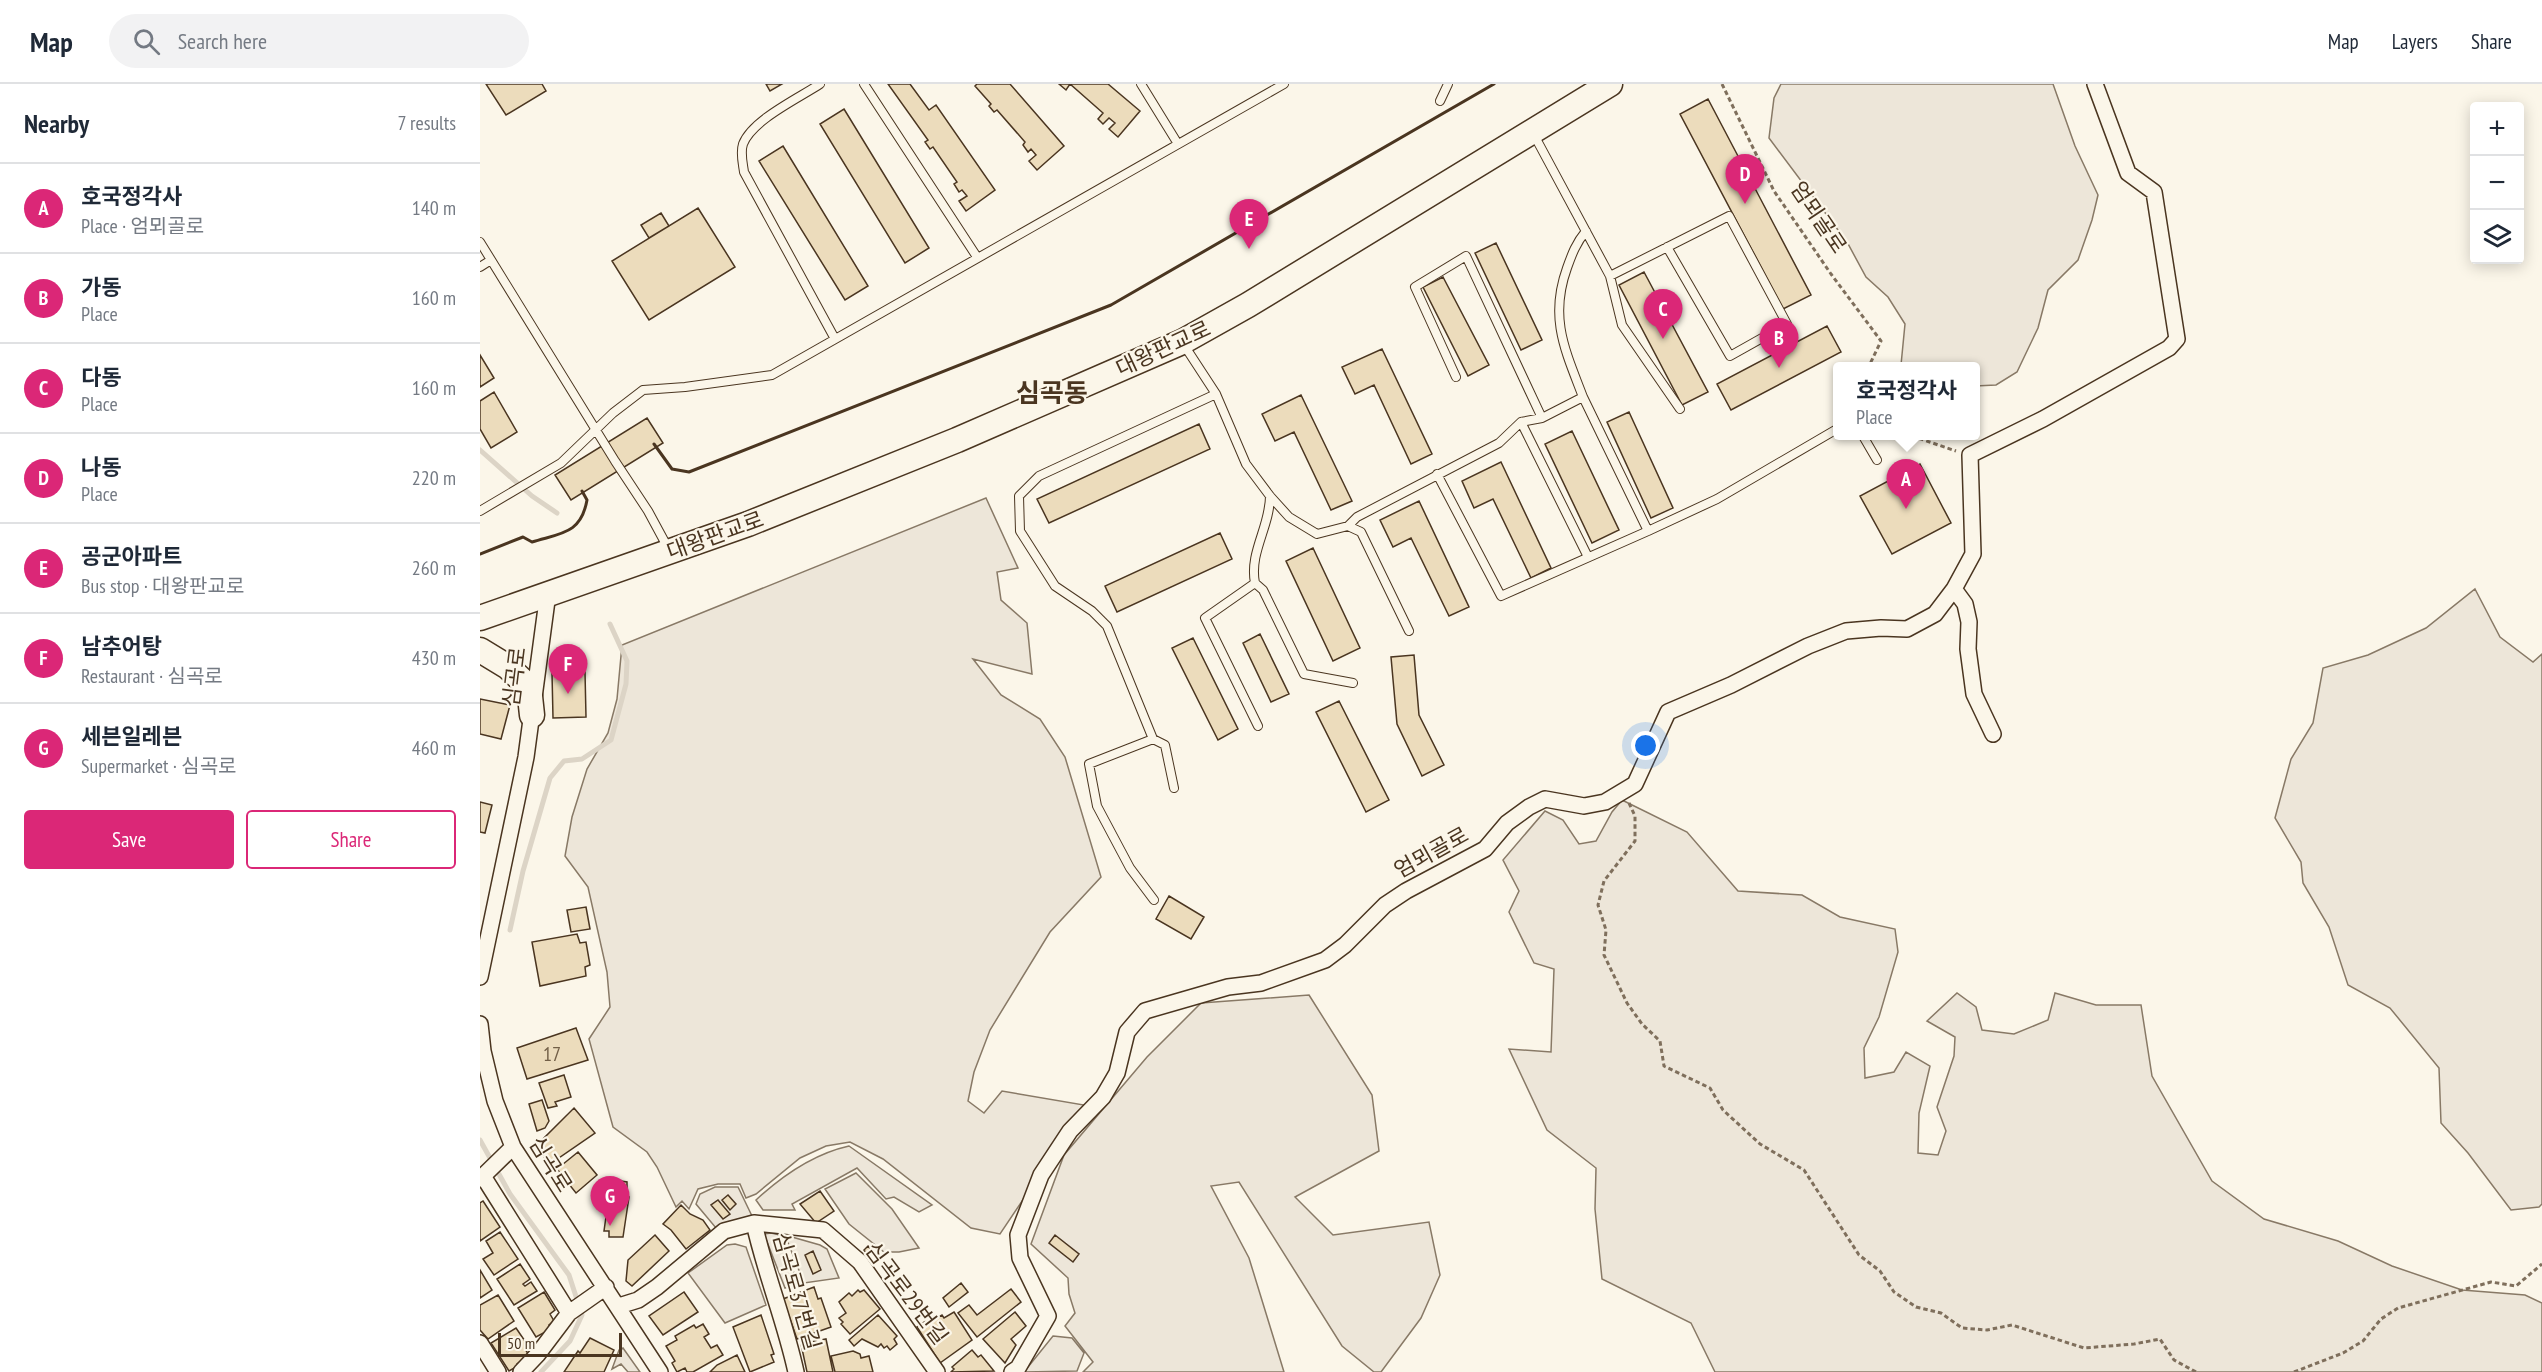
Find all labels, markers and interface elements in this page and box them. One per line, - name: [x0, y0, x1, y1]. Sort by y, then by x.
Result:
- search box: [109, 14, 529, 68]
- text: Map: [30, 23, 73, 60]
- icon: search: [130, 25, 163, 58]
- text: Search here: [178, 27, 267, 55]
- text: Map: [2328, 28, 2359, 55]
- text: Layers: [2392, 28, 2438, 55]
- text: Share: [2471, 28, 2512, 55]
- map controls: [2470, 102, 2524, 264]
- button: +: [2470, 102, 2524, 156]
- text: Nearby: [24, 107, 89, 140]
- text: 7 results: [398, 110, 456, 136]
- pin: D: [1726, 154, 1764, 204]
- button: −: [2470, 156, 2524, 210]
- street label: 엄뫼골로: [1785, 176, 1853, 258]
- text: 호국정각사: [81, 182, 182, 210]
- text: A: [38, 195, 49, 221]
- text: 140 m: [412, 195, 456, 221]
- pin: E: [1230, 200, 1268, 249]
- button: layers: [2470, 210, 2524, 264]
- text: Place · 엄뫼골로: [81, 213, 204, 239]
- text: 가동: [81, 273, 121, 301]
- text: B: [39, 285, 48, 311]
- text: 160 m: [412, 285, 456, 311]
- pin: C: [1644, 290, 1682, 339]
- text: Place: [81, 301, 118, 327]
- street label: 대왕판교로: [1111, 314, 1215, 382]
- pin: B: [1760, 318, 1798, 368]
- popup: [1833, 362, 1980, 440]
- text: 다동: [81, 363, 121, 391]
- text: C: [39, 375, 48, 401]
- text: 160 m: [412, 375, 456, 401]
- district label: 심곡동: [1016, 376, 1088, 409]
- text: 호국정각사: [1856, 376, 1957, 404]
- text: Place: [81, 391, 118, 417]
- text: Place: [1856, 404, 1893, 430]
- text: 나동: [81, 453, 121, 481]
- pin: A: [1886, 460, 1926, 509]
- text: D: [38, 465, 49, 491]
- text: 220 m: [412, 465, 456, 491]
- text: Place: [81, 481, 118, 507]
- street label: 대왕판교로: [663, 505, 767, 565]
- text: 공군아파트: [81, 542, 182, 570]
- text: E: [39, 555, 48, 581]
- text: 260 m: [412, 555, 456, 581]
- text: Bus stop · 대왕판교로: [81, 573, 244, 599]
- text: 남추어탕: [81, 632, 162, 660]
- pin: F: [548, 644, 587, 694]
- text: F: [39, 645, 48, 671]
- text: 430 m: [412, 645, 456, 671]
- street label: 심곡로: [496, 645, 532, 709]
- text: Restaurant · 심곡로: [81, 663, 223, 689]
- text: 세븐일레븐: [81, 722, 182, 750]
- your location: [1631, 731, 1660, 760]
- text: G: [38, 735, 49, 761]
- text: 460 m: [412, 735, 456, 761]
- text: Supermarket · 심곡로: [81, 753, 236, 779]
- button: Save: [24, 810, 234, 869]
- button: Share: [246, 810, 456, 869]
- street label: 엄뫼골로: [1389, 820, 1473, 884]
- house number: 17: [543, 1041, 561, 1067]
- street label: 심곡로: [523, 1131, 579, 1197]
- pin: G: [590, 1176, 630, 1226]
- street label: 심곡로37번길: [767, 1229, 827, 1353]
- street label: 심곡로29번길: [859, 1236, 955, 1350]
- scale bar: [498, 1330, 622, 1358]
- text: 50 m: [507, 1333, 535, 1353]

